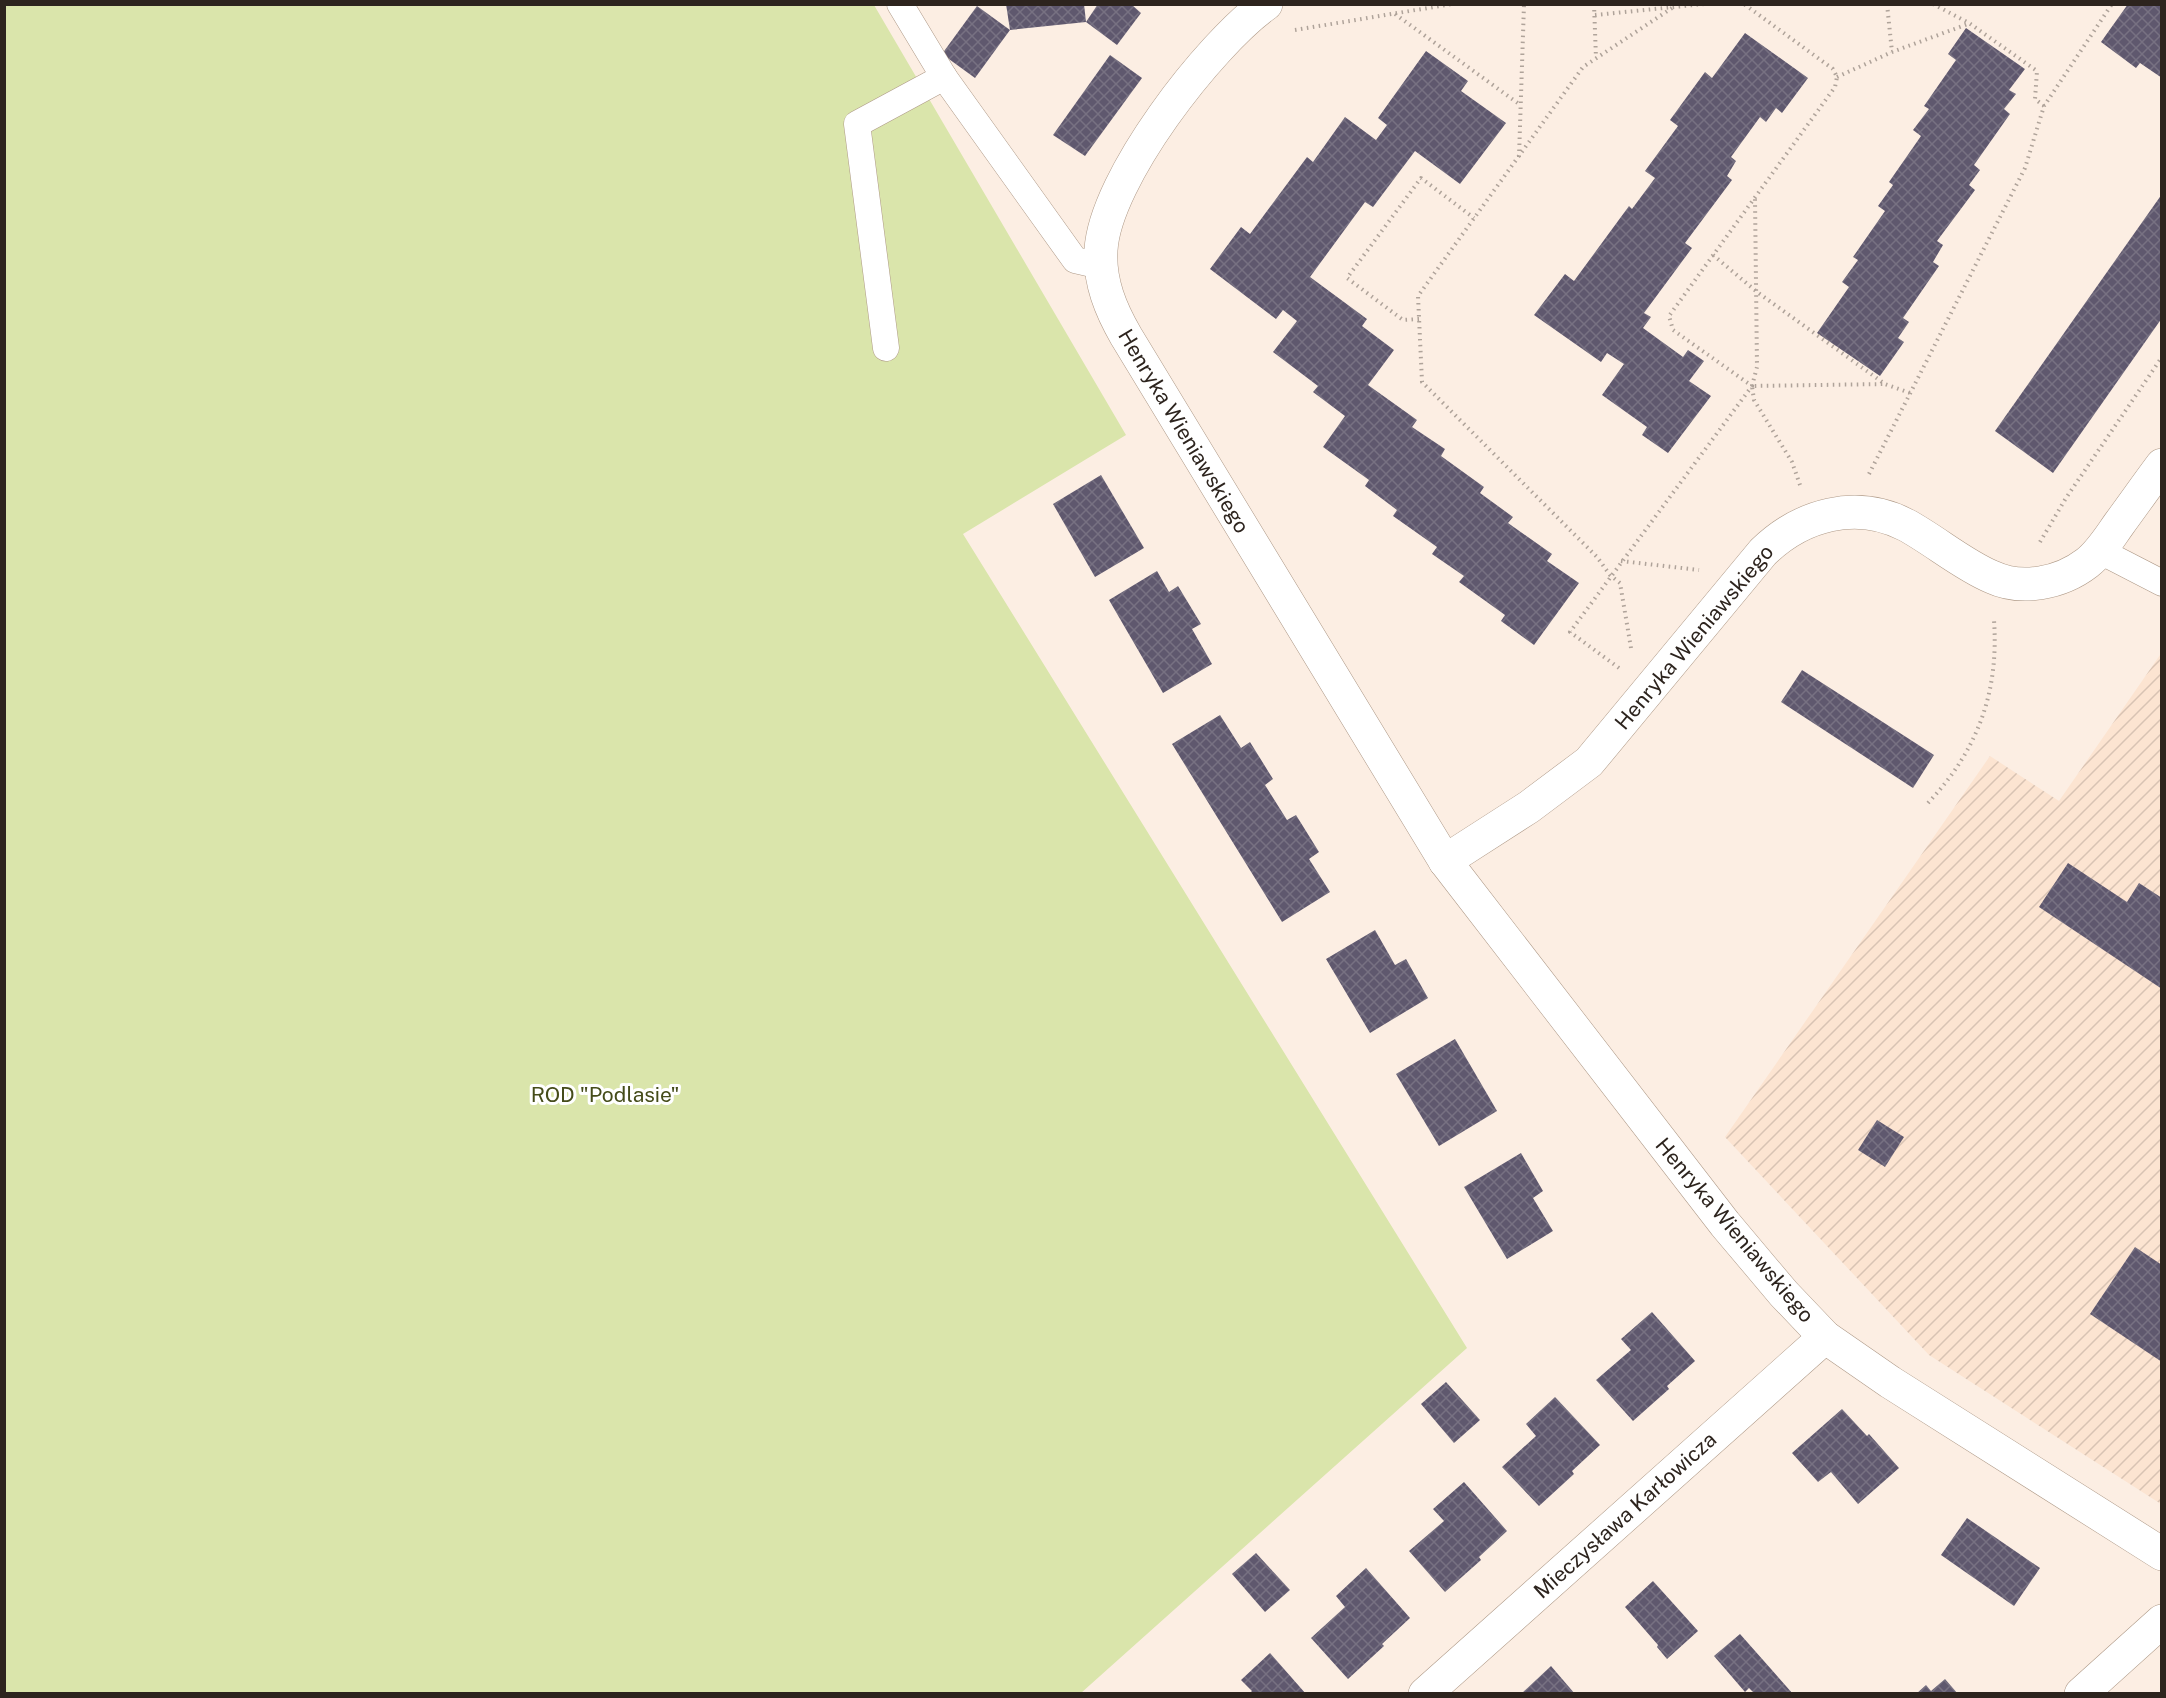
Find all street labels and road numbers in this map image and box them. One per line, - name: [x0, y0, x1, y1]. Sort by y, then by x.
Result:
- street label: Henryka Wieniawskiego: [1113, 325, 1255, 537]
- street label: Henryka Wieniawskiego: [1609, 540, 1779, 734]
- street label: Henryka Wieniawskiego: [1650, 1133, 1820, 1327]
- street label: Mieczysława Karłowicza: [1529, 1426, 1721, 1604]

